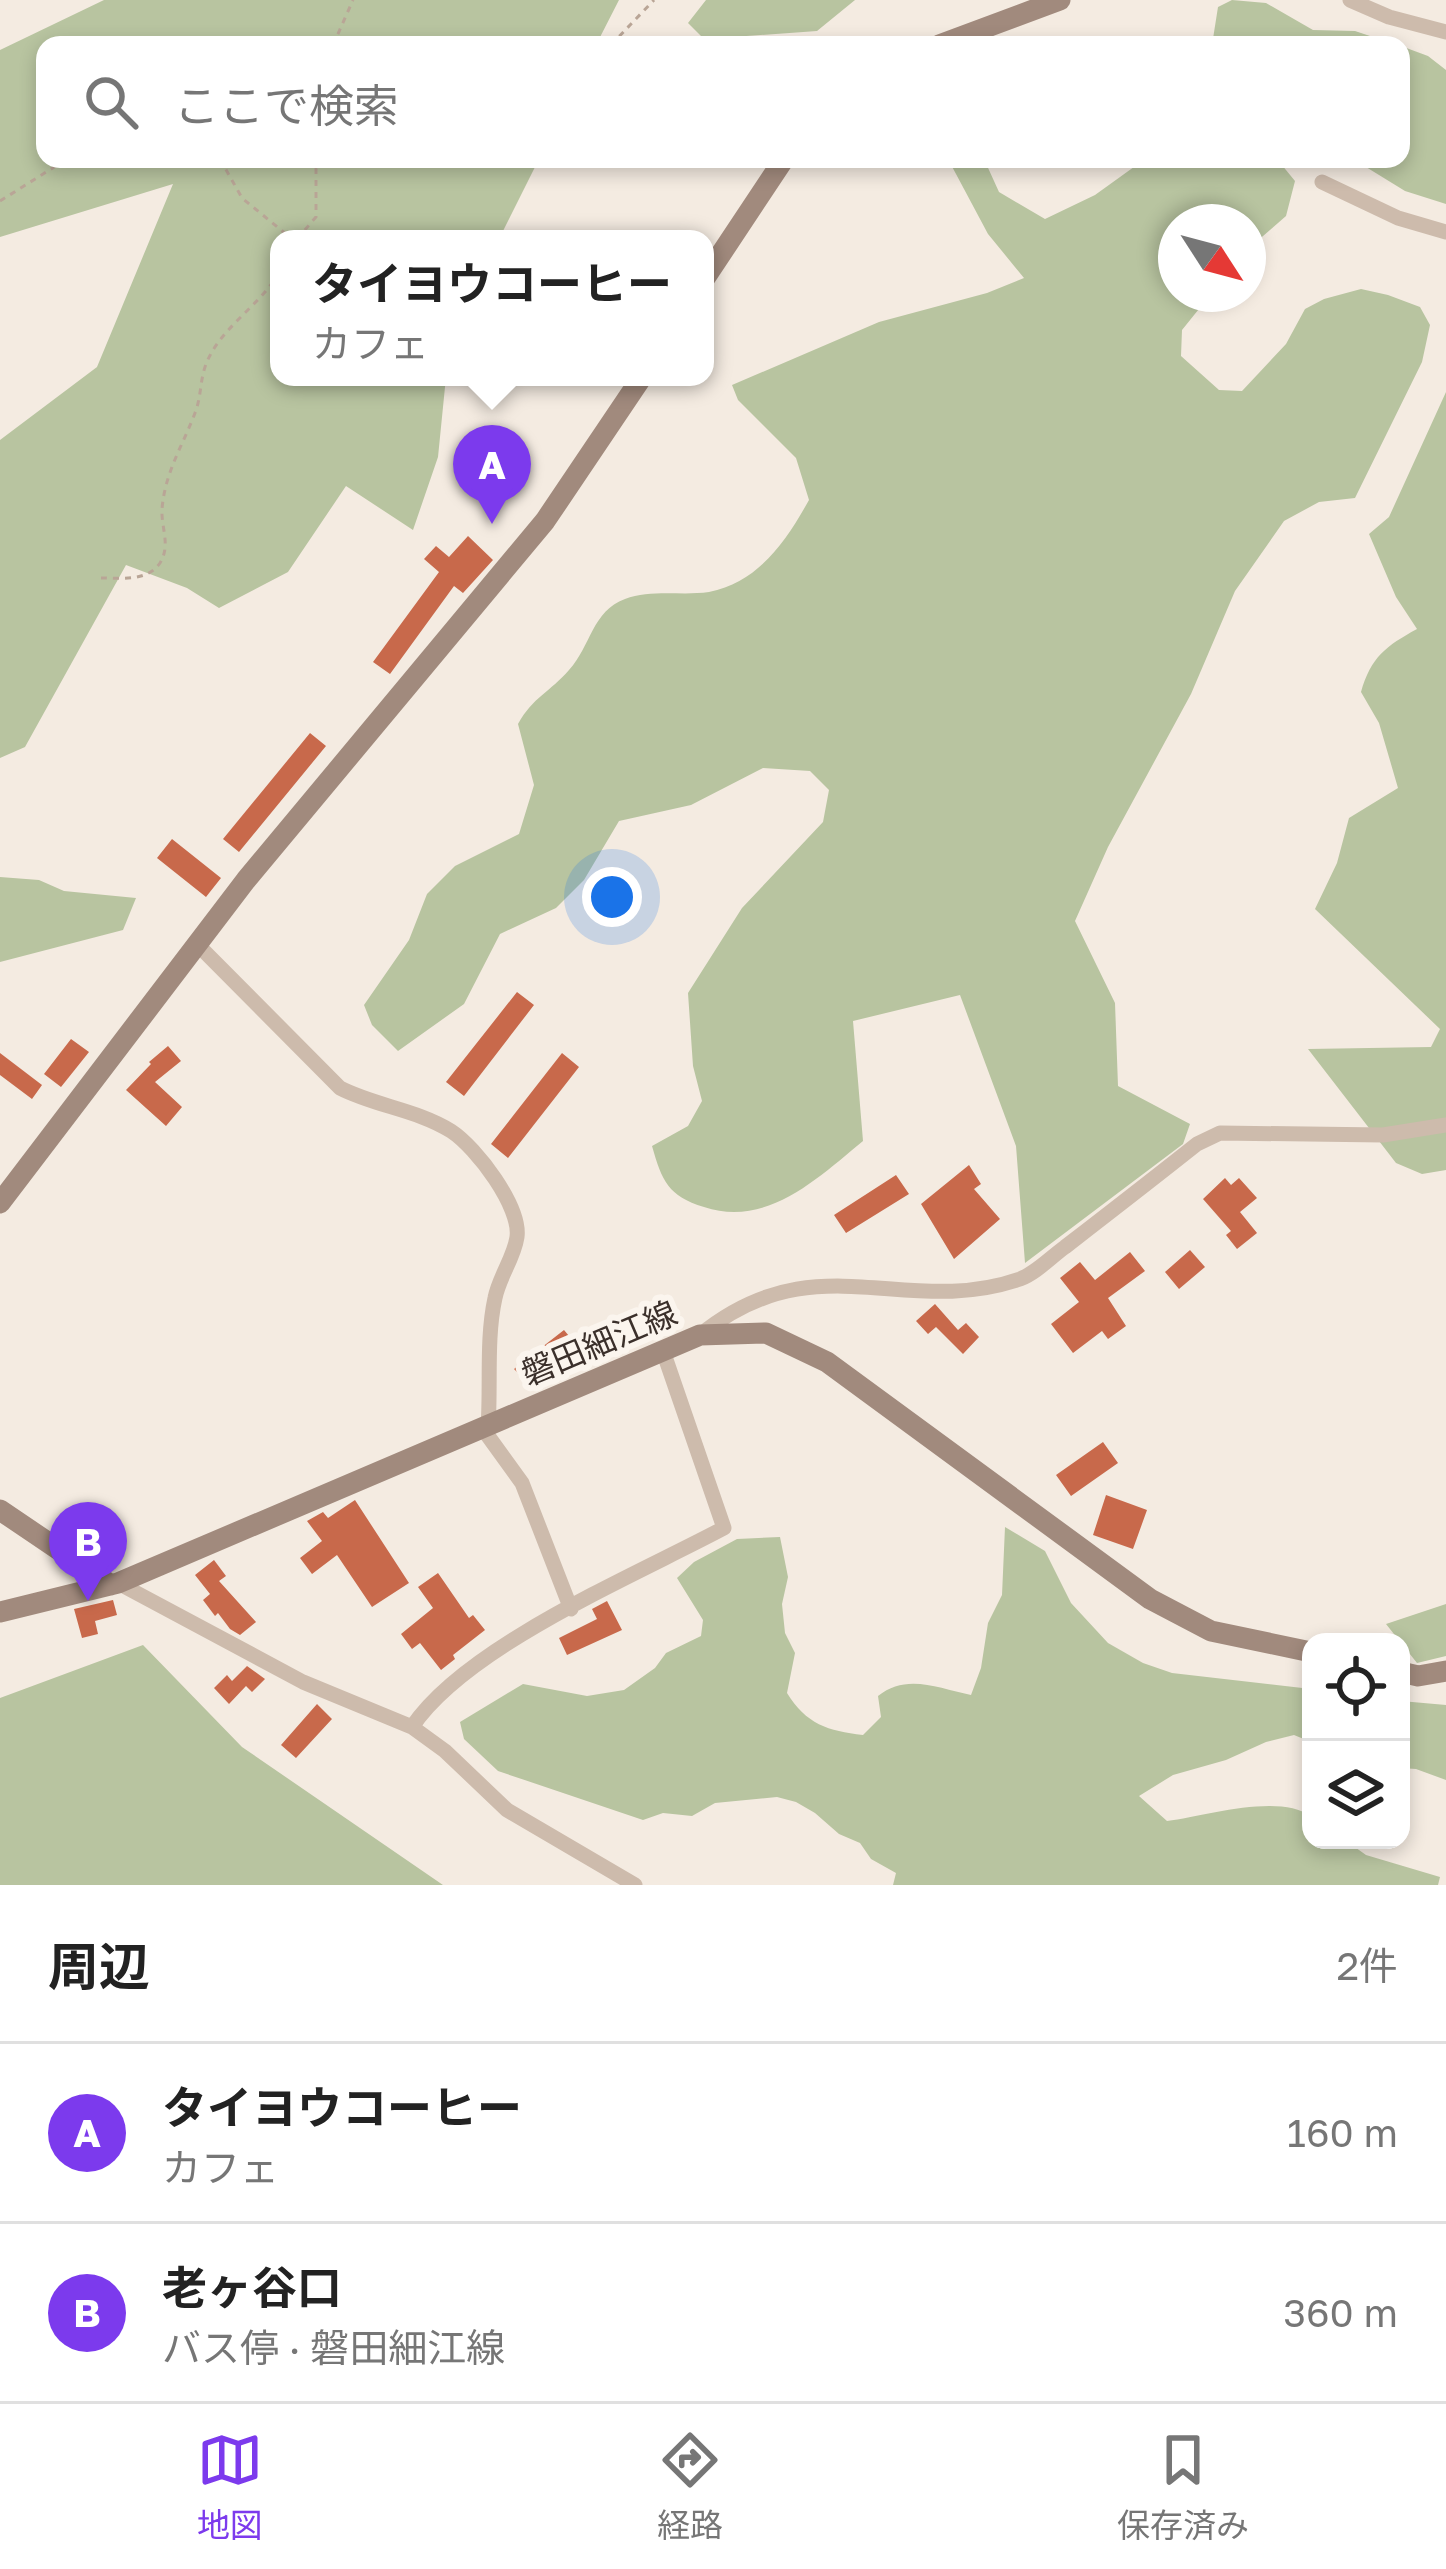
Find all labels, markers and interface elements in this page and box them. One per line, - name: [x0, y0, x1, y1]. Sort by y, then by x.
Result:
- search box: [36, 36, 1410, 168]
- icon: search: [78, 69, 144, 135]
- text: ここで検索: [174, 78, 399, 132]
- north arrow: [1158, 204, 1266, 312]
- popup: [270, 230, 714, 386]
- text: タイヨウコーヒー: [312, 256, 672, 310]
- text: カフェ: [312, 320, 429, 367]
- pin: A: [453, 425, 531, 524]
- your location: [582, 867, 642, 927]
- street label: 磐田細江線: [515, 1292, 682, 1393]
- pin: B: [49, 1502, 127, 1601]
- map controls: [1302, 1633, 1410, 1849]
- button: locate: [1302, 1633, 1410, 1741]
- button: layers: [1302, 1741, 1410, 1849]
- text: 周辺: [48, 1935, 150, 1996]
- text: 2件: [1336, 1942, 1398, 1989]
- text: タイヨウコーヒー: [162, 2080, 522, 2134]
- text: A: [73, 2109, 101, 2156]
- text: 160 m: [1287, 2109, 1398, 2156]
- text: カフェ: [162, 2144, 279, 2191]
- text: 老ヶ谷口: [162, 2260, 342, 2314]
- text: B: [73, 2289, 101, 2336]
- text: 360 m: [1283, 2289, 1398, 2336]
- text: バス停 · 磐田細江線: [162, 2324, 505, 2371]
- tab: 地図: [197, 2427, 263, 2547]
- tab: 経路: [657, 2427, 723, 2547]
- tab: 保存済み: [1117, 2427, 1249, 2547]

